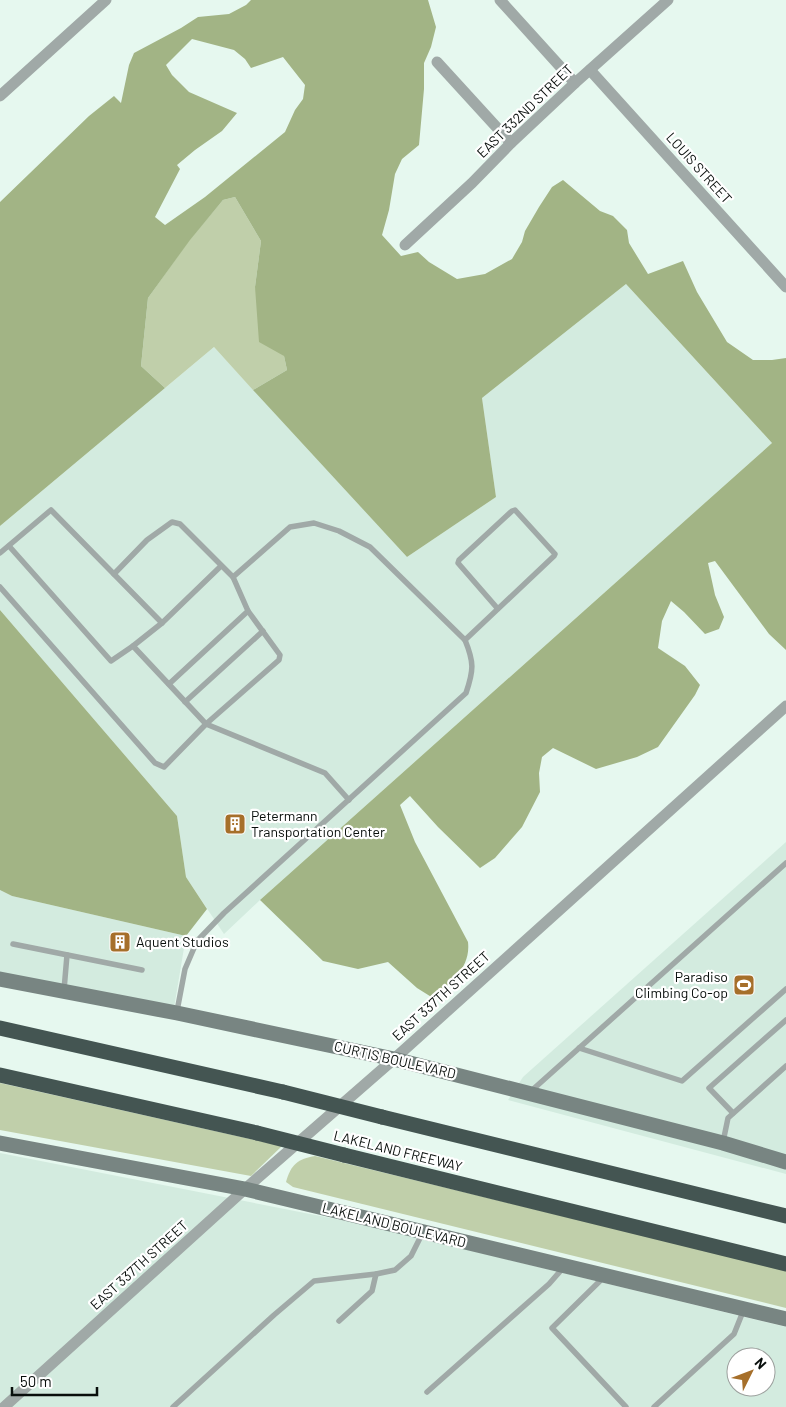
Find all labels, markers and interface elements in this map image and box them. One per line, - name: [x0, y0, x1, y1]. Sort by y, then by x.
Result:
- street label: EAST 332ND STREET: [473, 60, 576, 161]
- street label: LOUIS STREET: [663, 129, 736, 207]
- place label: Petermann Transportation Center: [251, 807, 385, 840]
- building icon: Petermann Transportation Center: [223, 812, 247, 836]
- building icon: Aquent Studios: [108, 930, 132, 954]
- place label: Aquent Studios: [136, 933, 229, 950]
- street label: EAST 337TH STREET: [388, 947, 493, 1044]
- place label: Paradiso Climbing Co-op: [635, 968, 728, 1001]
- sports icon: Paradiso Climbing Co-op: [732, 973, 756, 997]
- street label: CURTIS BOULEVARD: [333, 1037, 458, 1082]
- street label: LAKELAND FREEWAY: [332, 1126, 464, 1175]
- street label: LAKELAND BOULEVARD: [320, 1198, 468, 1251]
- street label: EAST 337TH STREET: [86, 1216, 191, 1313]
- north arrow: [726, 1347, 776, 1397]
- text: N: [752, 1354, 770, 1372]
- scale bar: [12, 1364, 98, 1396]
- text: 50 m: [20, 1372, 52, 1390]

